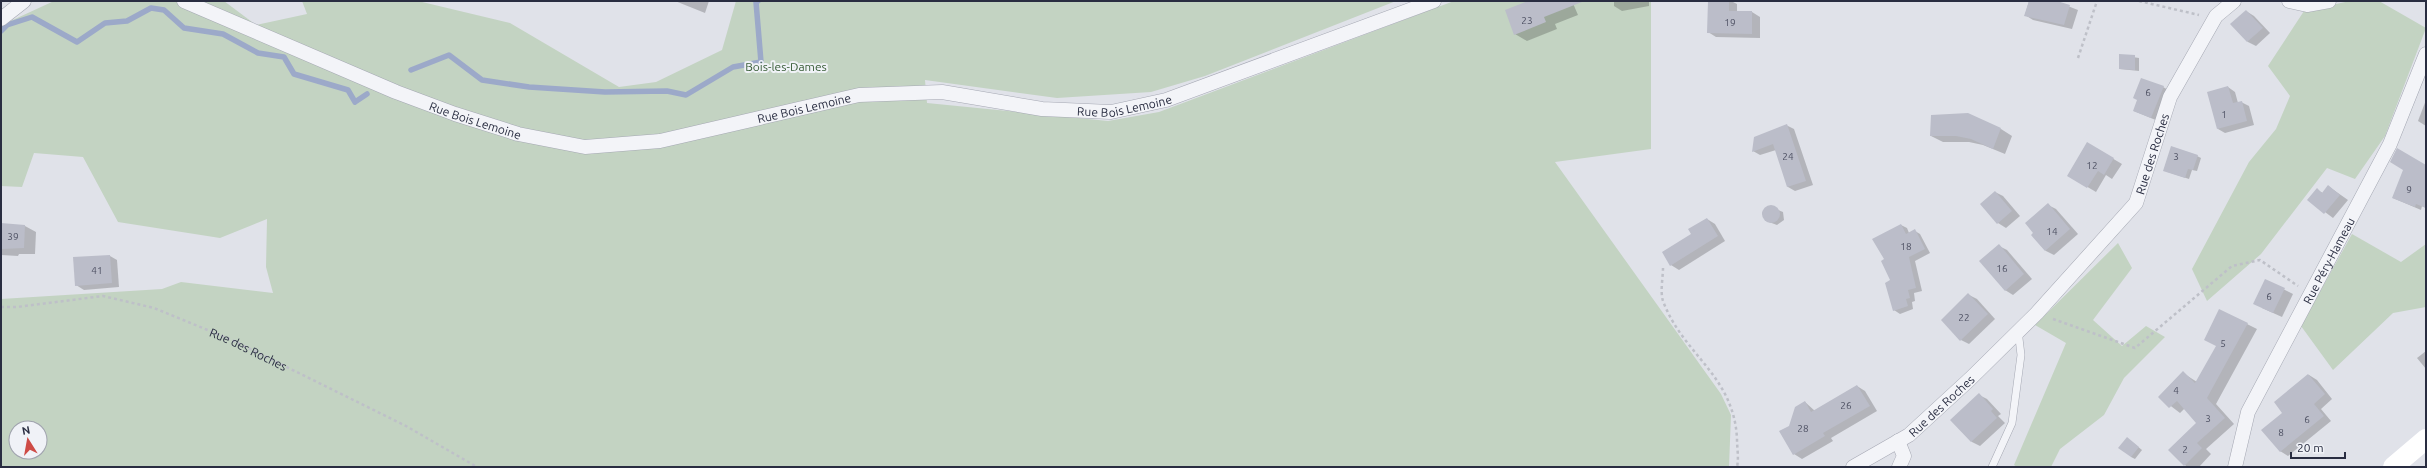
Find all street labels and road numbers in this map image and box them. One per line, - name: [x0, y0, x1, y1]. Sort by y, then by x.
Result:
- street label: Rue Bois Lemoine: [756, 91, 852, 125]
- street label: Rue Bois Lemoine: [1077, 92, 1173, 119]
- street label: Rue Bois Lemoine: [428, 99, 523, 141]
- street label: Rue des Roches: [2133, 112, 2171, 196]
- street label: Rue Péry-Hameau: [2300, 215, 2356, 306]
- street label: Rue des Roches: [208, 325, 289, 373]
- street label: Rue des Roches: [1906, 372, 1977, 439]

